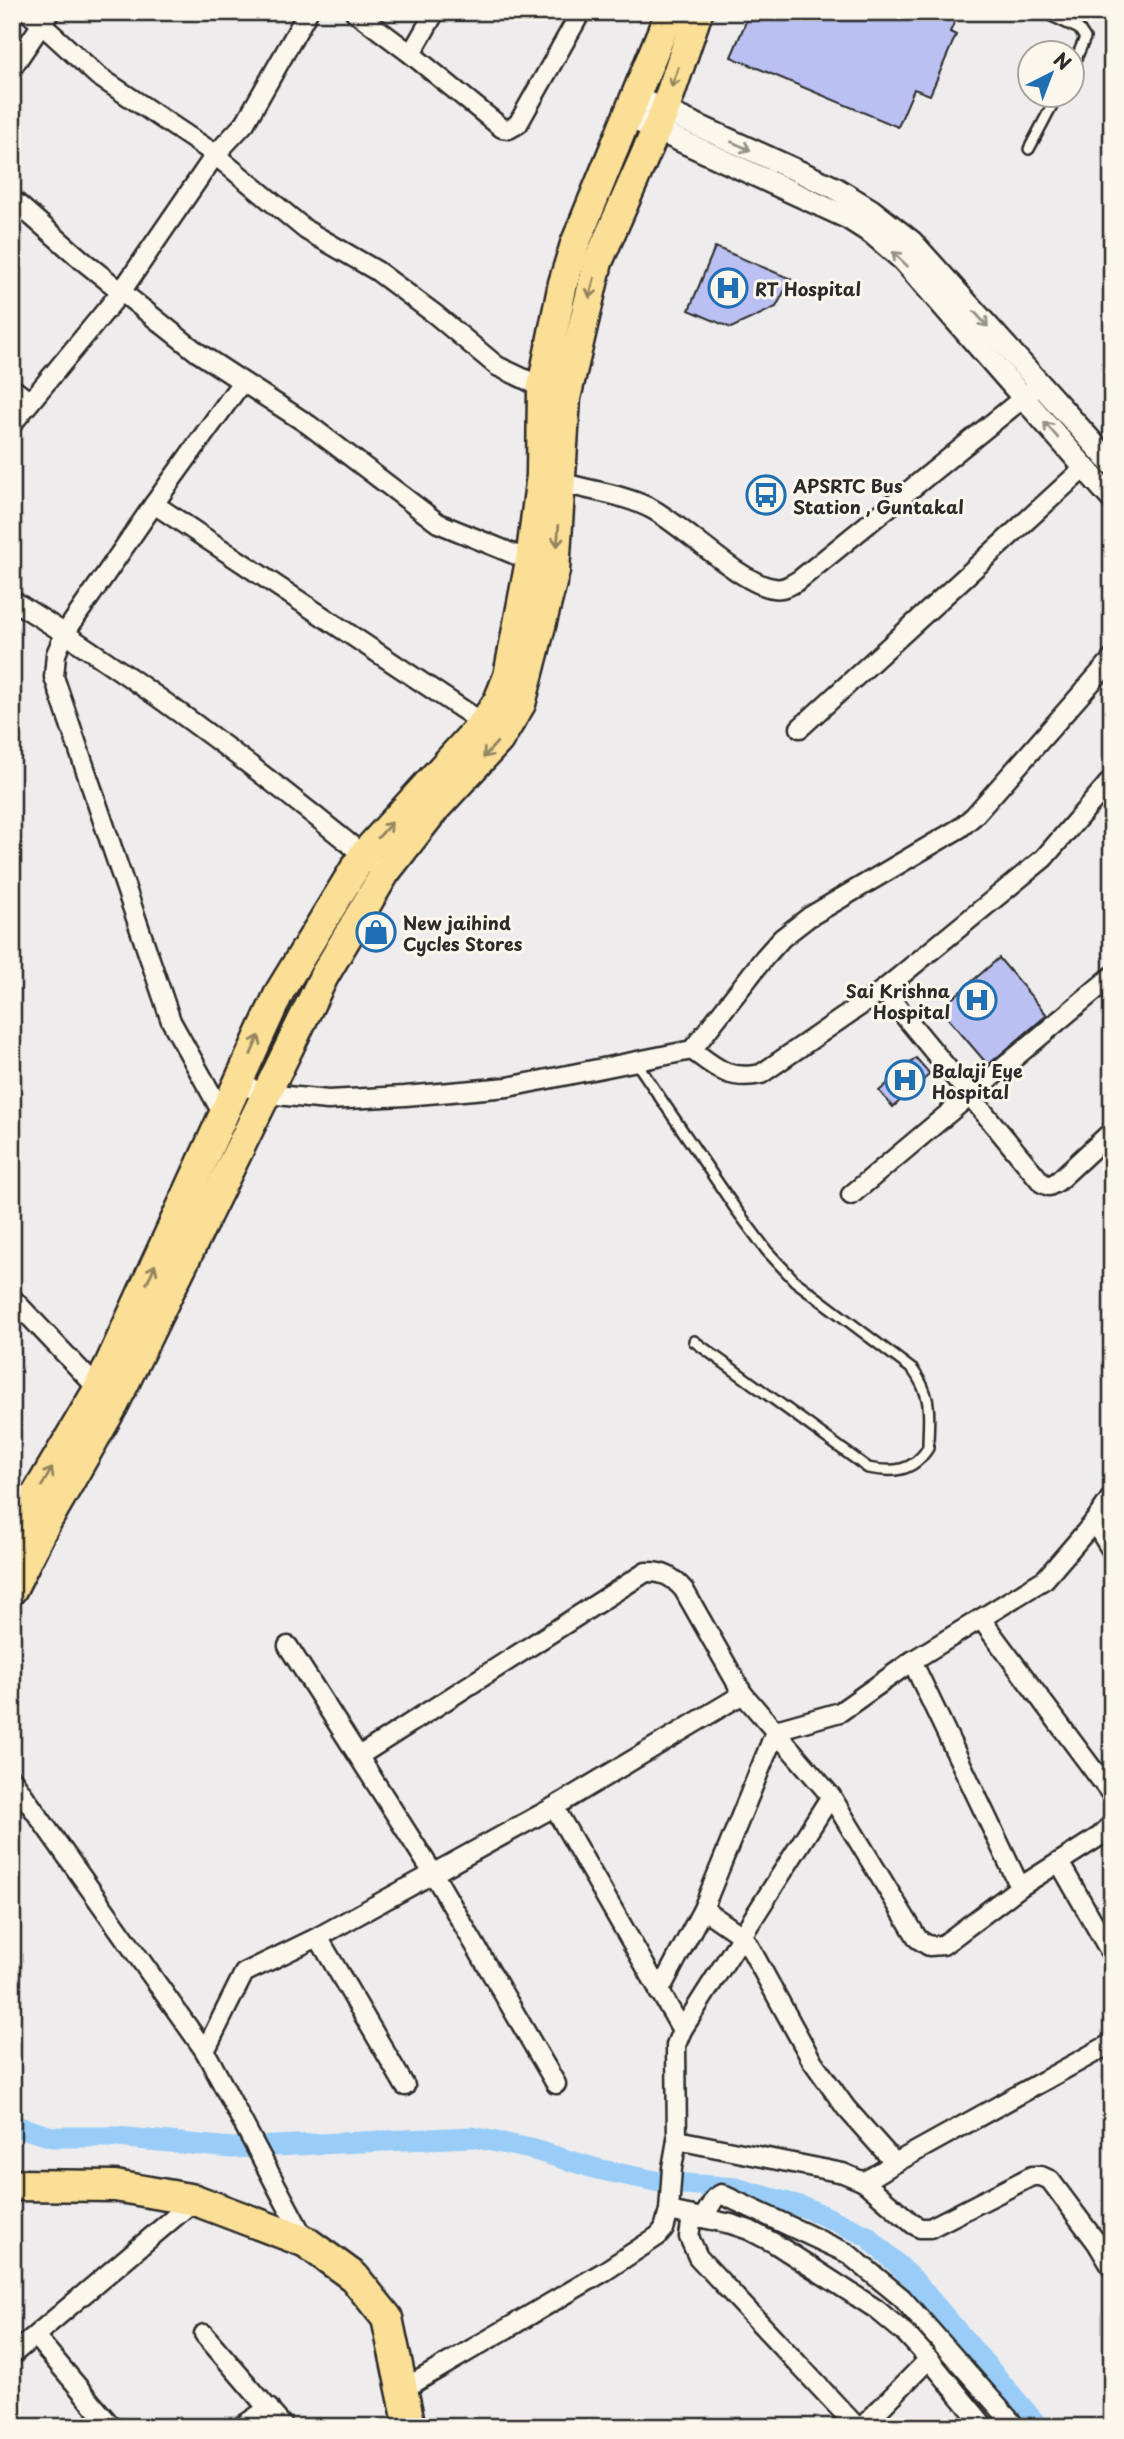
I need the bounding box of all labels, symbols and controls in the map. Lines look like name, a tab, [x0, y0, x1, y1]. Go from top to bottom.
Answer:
north arrow	[1016, 38, 1086, 108]
text: N	[1048, 45, 1078, 76]
one-way arrow	[668, 65, 681, 87]
one-way arrow	[730, 140, 751, 153]
one-way arrow	[892, 250, 909, 267]
hospital icon: RT Hospital	[707, 267, 749, 309]
place label: RT Hospital	[755, 275, 861, 302]
one-way arrow	[585, 276, 598, 299]
one-way arrow	[973, 310, 989, 328]
one-way arrow	[1043, 421, 1059, 439]
place label: APSRTC Bus Station , Guntakal	[792, 472, 964, 520]
bus stop icon: APSRTC Bus Station , Guntakal	[745, 474, 787, 516]
one-way arrow	[551, 525, 564, 548]
one-way arrow	[482, 741, 498, 759]
one-way arrow	[377, 822, 393, 840]
place label: New jaihind Cycles Stores	[403, 909, 523, 957]
shop icon: New jaihind Cycles Stores	[355, 911, 397, 953]
place label: Sai Krishna Hospital	[846, 977, 950, 1025]
hospital icon: Sai Krishna Hospital	[956, 979, 998, 1021]
one-way arrow	[249, 1035, 262, 1056]
place label: Balaji Eye Hospital	[932, 1057, 1023, 1105]
hospital icon: Balaji Eye Hospital	[884, 1059, 926, 1101]
one-way arrow	[145, 1264, 158, 1285]
one-way arrow	[41, 1467, 55, 1487]

